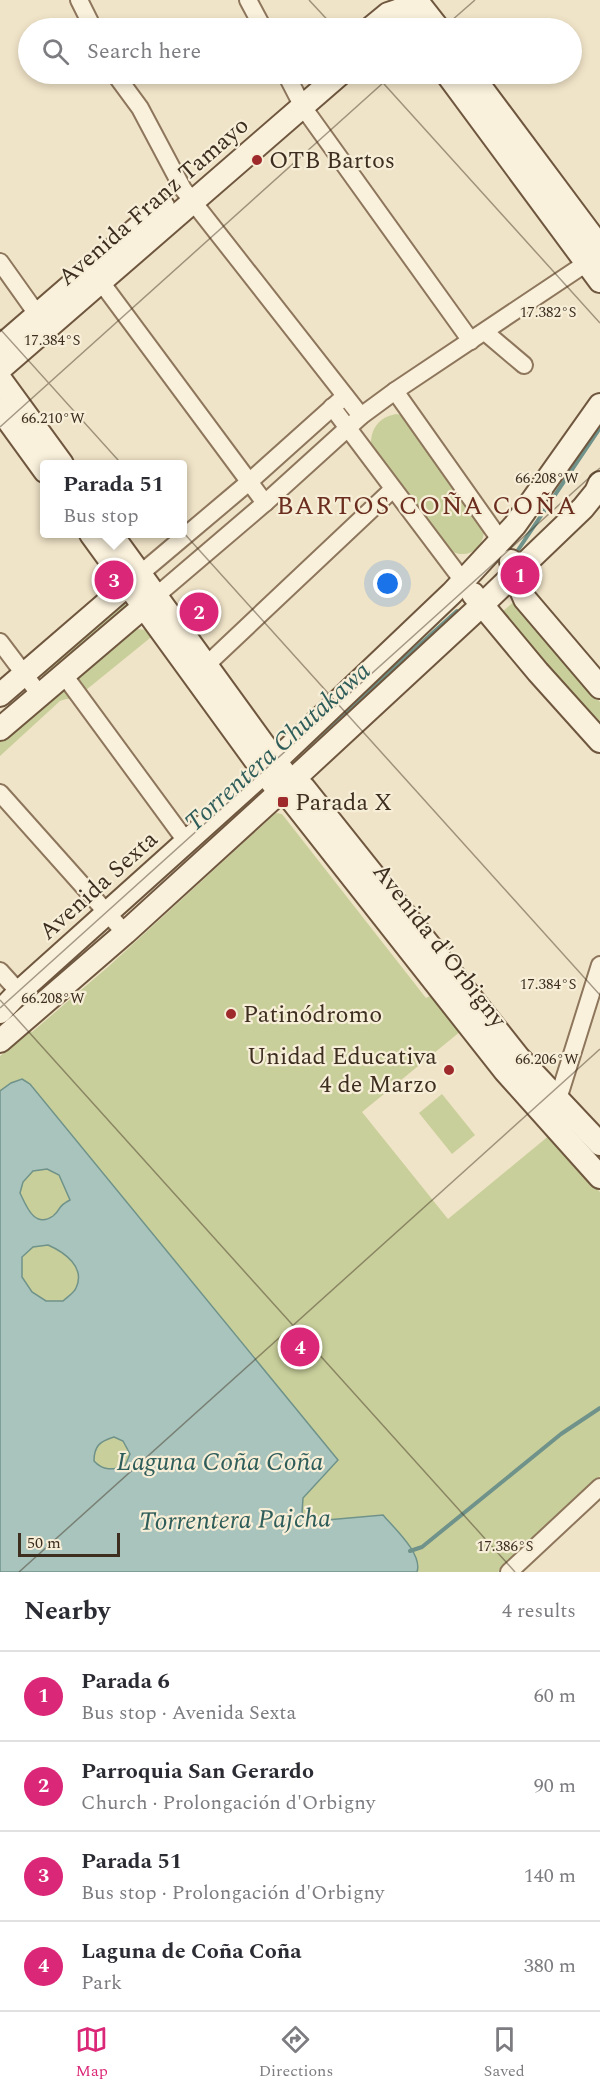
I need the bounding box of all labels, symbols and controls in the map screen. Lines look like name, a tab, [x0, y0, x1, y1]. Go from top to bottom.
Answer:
search box	[18, 18, 582, 84]
icon: search	[39, 35, 72, 68]
text: Search here	[87, 35, 201, 68]
street label: Avenida Franz Tamayo	[50, 108, 257, 295]
place label: OTB Bartos	[269, 143, 395, 179]
marker: OTB Bartos	[250, 153, 264, 167]
text: 17.382°S	[520, 301, 576, 324]
text: 17.384°S	[24, 329, 80, 352]
text: 66.210°W	[21, 407, 85, 430]
popup	[40, 460, 187, 538]
text: 66.208°W	[515, 467, 579, 490]
text: Parada 51	[63, 468, 164, 501]
district label: BARTOS COÑA COÑA	[276, 486, 578, 526]
text: Bus stop	[63, 501, 139, 531]
pin: 1	[500, 552, 540, 598]
pin: 3	[94, 558, 134, 602]
your location	[373, 569, 402, 598]
pin: 2	[180, 590, 218, 634]
water label: Torrentera Chutakawa	[175, 652, 380, 842]
place label: Parada X	[295, 785, 392, 821]
marker: Parada X	[276, 795, 290, 809]
street label: Avenida Sexta	[31, 822, 166, 949]
street label: Avenida d'Orbigny	[363, 856, 516, 1037]
text: 17.384°S	[520, 973, 576, 996]
text: 66.208°W	[21, 987, 85, 1010]
place label: Patinódromo	[243, 997, 382, 1033]
marker: Patinódromo	[224, 1007, 238, 1021]
place label: Unidad Educativa 4 de Marzo	[247, 1039, 437, 1103]
text: 66.206°W	[515, 1048, 579, 1071]
marker: Unidad Educativa 4 de Marzo	[442, 1063, 456, 1077]
pin: 4	[280, 1324, 320, 1370]
water label: Laguna Coña Coña	[117, 1442, 323, 1482]
water label: Torrentera Pajcha	[139, 1498, 331, 1542]
scale bar	[18, 1530, 120, 1558]
text: 50 m	[27, 1531, 61, 1555]
text: 17.386°S	[477, 1535, 533, 1558]
text: Nearby	[24, 1591, 110, 1631]
text: 4 results	[502, 1596, 576, 1626]
text: Parada 6	[81, 1665, 170, 1698]
text: 1	[38, 1681, 49, 1711]
text: 60 m	[534, 1681, 576, 1711]
text: Bus stop · Avenida Sexta	[81, 1698, 296, 1728]
text: Parroquia San Gerardo	[81, 1755, 314, 1788]
text: 2	[38, 1771, 49, 1801]
text: 90 m	[534, 1771, 576, 1801]
text: Church · Prolongación d'Orbigny	[81, 1788, 375, 1818]
text: Parada 51	[81, 1845, 182, 1878]
text: 3	[38, 1861, 49, 1891]
text: 140 m	[524, 1861, 576, 1891]
text: Bus stop · Prolongación d'Orbigny	[81, 1878, 384, 1908]
text: Laguna de Coña Coña	[81, 1935, 302, 1968]
text: 4	[38, 1951, 49, 1981]
text: 380 m	[524, 1951, 576, 1981]
text: Park	[81, 1968, 122, 1998]
tab: Map	[75, 2023, 108, 2083]
tab: Directions	[259, 2023, 333, 2083]
tab: Saved	[484, 2023, 525, 2083]

